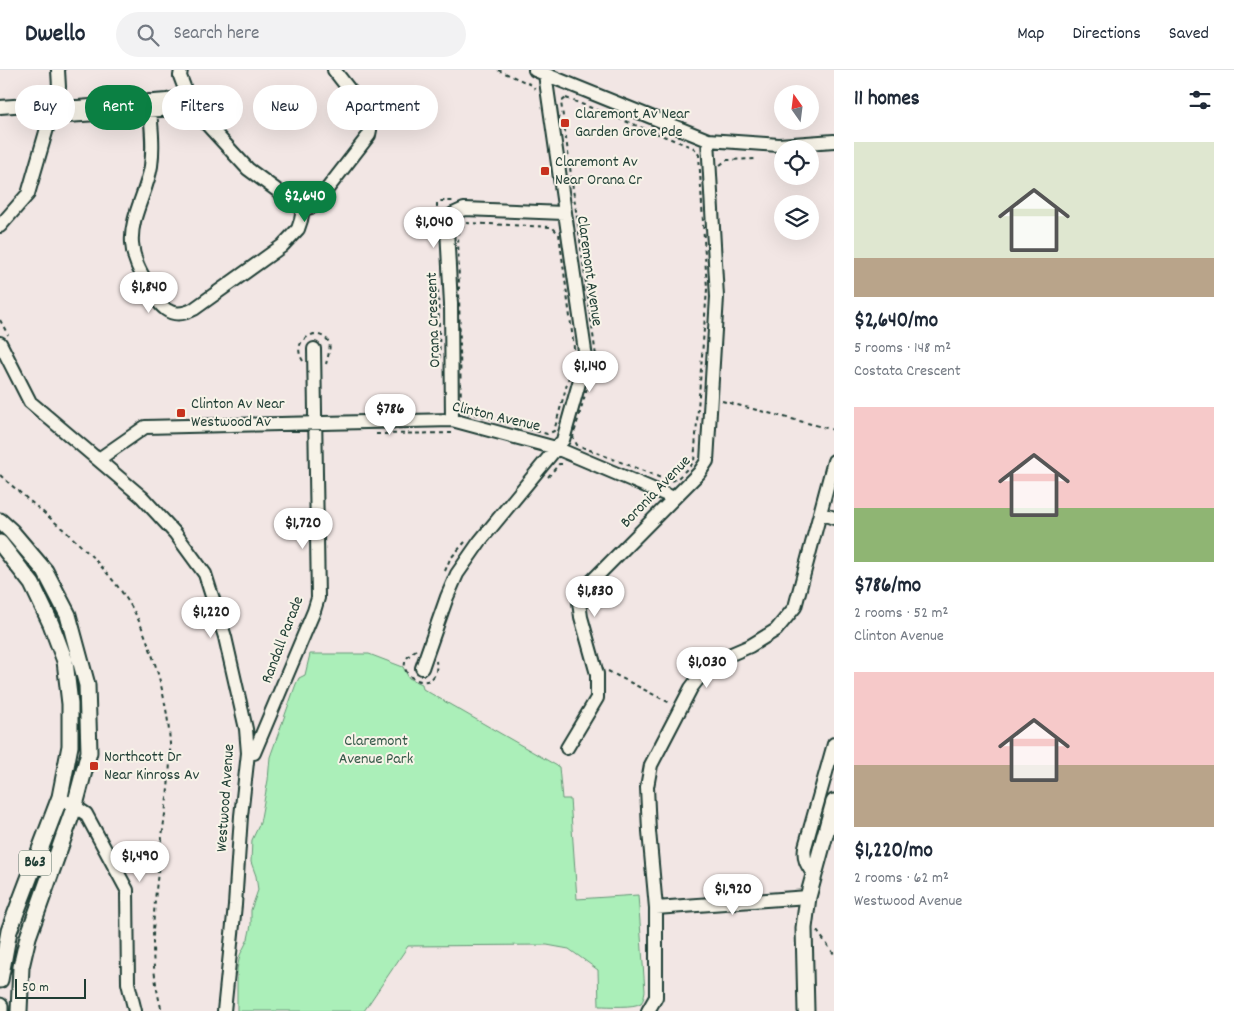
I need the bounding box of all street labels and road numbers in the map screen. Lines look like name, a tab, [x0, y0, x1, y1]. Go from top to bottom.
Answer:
street label: Claremont Avenue	[570, 214, 608, 328]
street label: Orana Crescent	[421, 272, 447, 368]
street label: Clinton Avenue	[450, 396, 542, 438]
street label: Boronia Avenue	[615, 451, 697, 533]
street label: Randall Parade	[256, 593, 310, 687]
street label: Westwood Avenue	[211, 743, 241, 853]
road number: B63	[19, 850, 51, 876]

